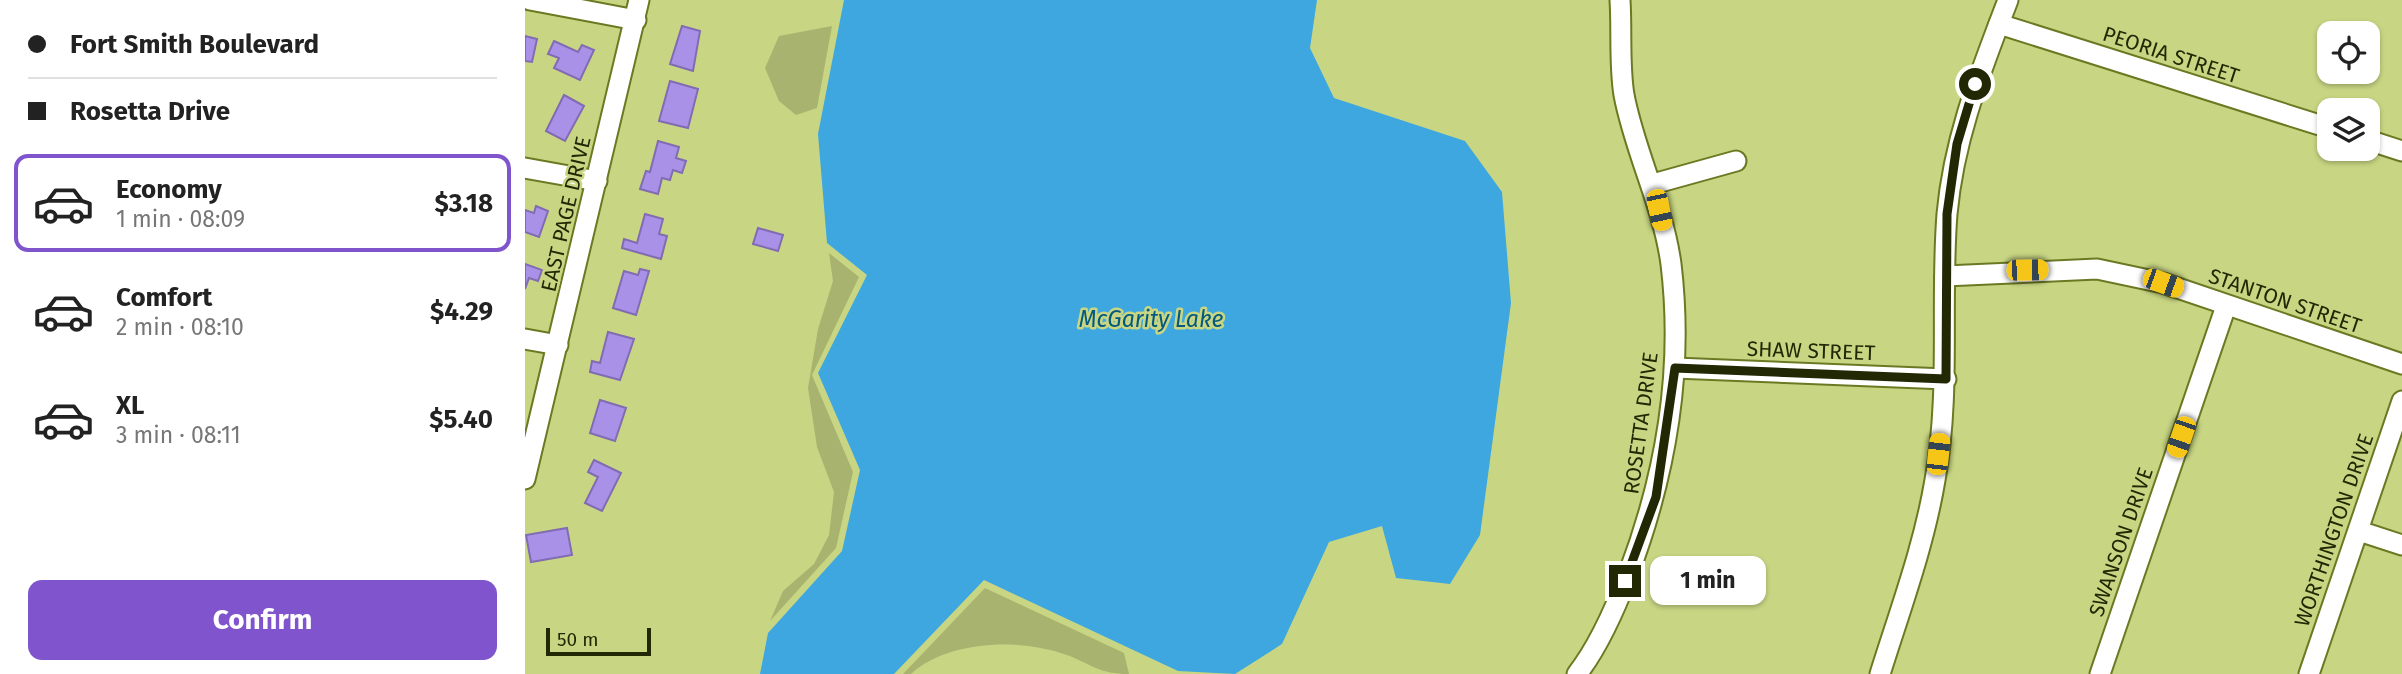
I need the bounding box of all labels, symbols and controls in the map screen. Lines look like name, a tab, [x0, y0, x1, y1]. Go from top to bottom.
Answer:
street label: PEORIA STREET	[2099, 21, 2243, 89]
map controls	[2317, 21, 2380, 161]
button: locate	[2317, 21, 2380, 84]
text: Fort Smith Boulevard	[70, 29, 319, 60]
route start	[1959, 68, 1991, 100]
text: Rosetta Drive	[70, 96, 230, 127]
button: layers	[2317, 98, 2380, 161]
street label: EAST PAGE DRIVE	[535, 134, 597, 294]
icon: car	[32, 172, 95, 235]
text: Economy	[116, 174, 222, 205]
car	[1645, 187, 1674, 233]
text: $3.18	[434, 188, 493, 219]
text: 1 min · 08:09	[116, 205, 245, 233]
car	[2006, 259, 2049, 281]
street label: STANTON STREET	[2205, 263, 2365, 339]
car	[2140, 266, 2187, 300]
icon: car	[32, 280, 95, 343]
text: Comfort	[116, 282, 212, 313]
text: $4.29	[430, 296, 493, 327]
water label: McGarity Lake	[1079, 305, 1223, 333]
text: 2 min · 08:10	[116, 313, 244, 341]
street label: SHAW STREET	[1746, 336, 1876, 366]
street label: ROSETTA DRIVE	[1618, 350, 1664, 496]
icon: car	[32, 388, 95, 451]
text: XL	[116, 390, 144, 421]
text: $5.40	[429, 404, 493, 435]
car	[2165, 414, 2198, 460]
text: 3 min · 08:11	[116, 421, 241, 449]
street label: WORTHINGTON DRIVE	[2289, 430, 2379, 630]
car	[1926, 432, 1951, 476]
street label: SWANSON DRIVE	[2083, 464, 2159, 620]
callout: 1 min	[1649, 556, 1765, 606]
route end	[1609, 565, 1641, 597]
text: 1 min	[1680, 566, 1736, 594]
button: Confirm	[28, 580, 497, 660]
scale bar	[546, 625, 651, 657]
text: 50 m	[557, 628, 598, 651]

